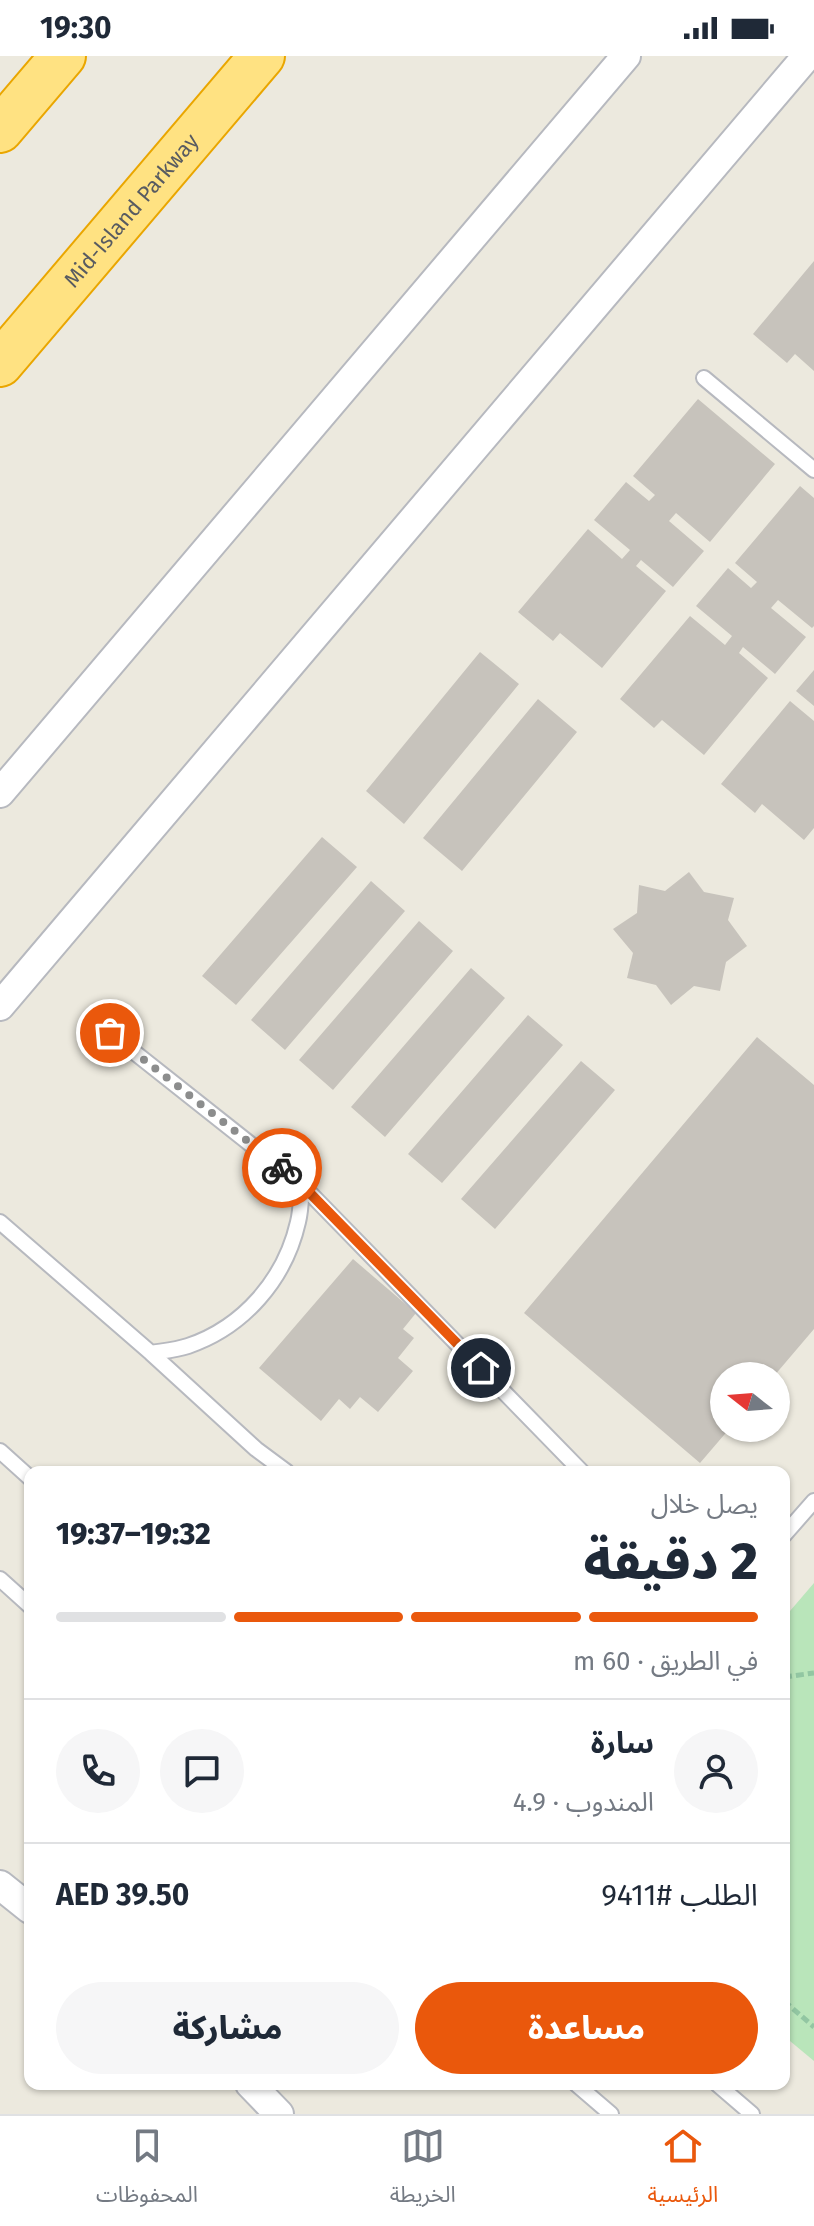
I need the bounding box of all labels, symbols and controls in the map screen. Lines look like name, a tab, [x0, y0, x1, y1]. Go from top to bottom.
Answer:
text: 19:30	[40, 10, 112, 46]
street label: Mid-Island Parkway	[58, 128, 204, 293]
pin	[76, 999, 144, 1067]
icon: bag	[88, 1011, 132, 1055]
courier	[242, 1128, 322, 1208]
icon: bike	[260, 1146, 304, 1190]
pin	[447, 1334, 515, 1402]
icon: home	[459, 1346, 503, 1390]
north arrow	[710, 1362, 790, 1442]
map controls	[710, 1362, 790, 1442]
text: يصل خلال	[651, 1489, 758, 1520]
text: 19:32–19:37	[56, 1516, 211, 1552]
text: 2 دقيقة	[583, 1530, 758, 1593]
text: في الطريق · 60 m	[573, 1646, 758, 1677]
text: سارة	[591, 1725, 654, 1761]
button: phone	[56, 1729, 140, 1813]
button: chat	[160, 1729, 244, 1813]
button: person	[674, 1729, 758, 1813]
text: المندوب · 4.9	[513, 1787, 654, 1818]
text: AED 39.50	[56, 1877, 189, 1913]
text: الطلب #9411	[601, 1877, 758, 1913]
button: مشاركة	[56, 1982, 399, 2074]
button: مساعدة	[415, 1982, 758, 2074]
tab: المحفوظات	[96, 2124, 198, 2218]
tab: الخريطة	[390, 2124, 456, 2218]
tab: الرئيسية	[647, 2124, 718, 2218]

